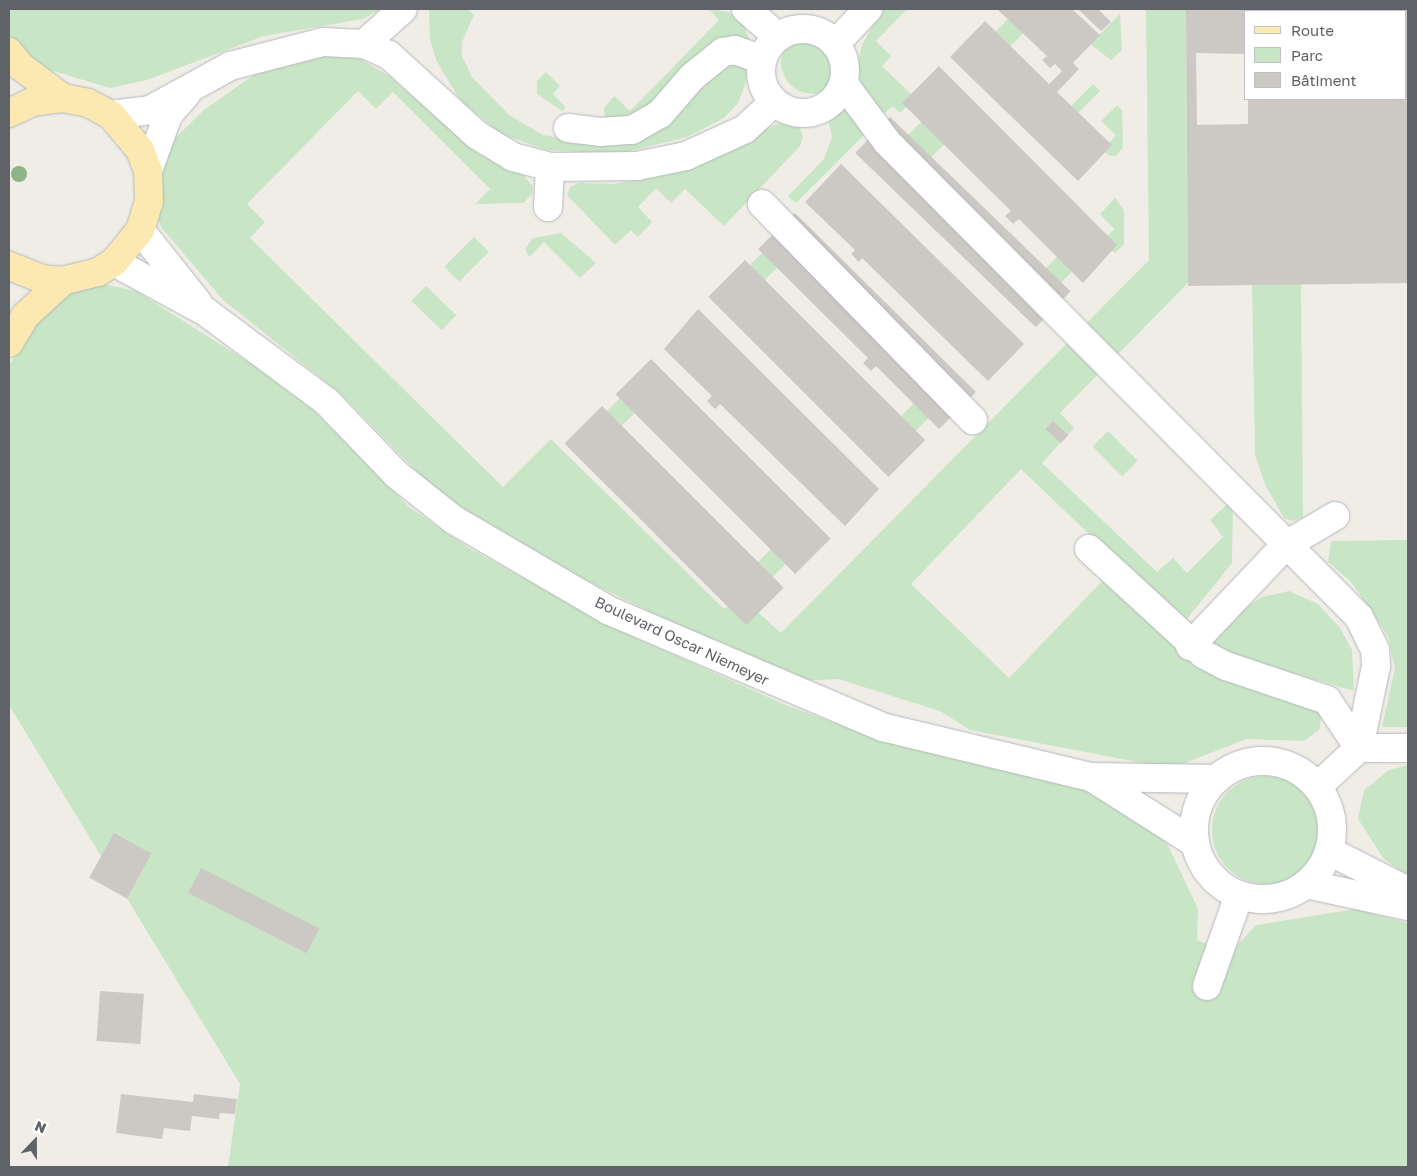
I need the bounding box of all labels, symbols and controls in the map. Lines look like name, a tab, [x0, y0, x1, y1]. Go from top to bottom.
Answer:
legend	[1244, 10, 1407, 100]
text: Route	[1291, 21, 1334, 39]
text: Parc	[1291, 46, 1323, 64]
text: Bâtiment	[1291, 71, 1356, 89]
street label: Boulevard Oscar Niemeyer	[592, 593, 772, 689]
north arrow	[10, 1116, 60, 1166]
text: N	[33, 1117, 49, 1136]

